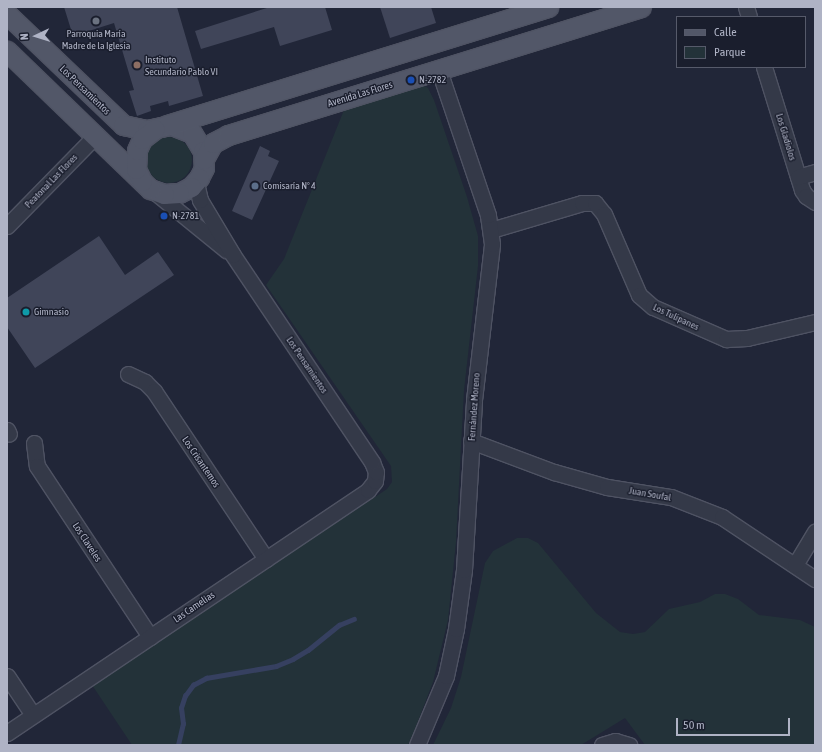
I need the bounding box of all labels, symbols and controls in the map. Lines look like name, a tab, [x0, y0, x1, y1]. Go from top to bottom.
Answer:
north arrow	[16, 16, 56, 56]
marker: Parroquia María Madre de la Iglesia	[91, 16, 101, 26]
legend	[676, 16, 806, 68]
text: Calle	[714, 25, 737, 39]
place label: Parroquia María Madre de la Iglesia	[62, 27, 130, 50]
text: N	[18, 33, 30, 40]
text: Parque	[714, 45, 746, 59]
place label: Instituto Secundario Pablo VI	[145, 53, 218, 76]
marker: Instituto Secundario Pablo VI	[132, 60, 142, 70]
street label: Los Pensamientos	[57, 63, 113, 117]
place label: N-2782	[419, 74, 446, 86]
marker: N-2782	[406, 75, 416, 85]
street label: Avenida Las Flores	[326, 78, 394, 110]
street label: Los Gladiolos	[773, 112, 799, 162]
street label: Peatonal Las Flores	[22, 151, 80, 211]
place label: Comisaría Nº 4	[263, 180, 316, 192]
marker: Comisaría Nº 4	[250, 181, 260, 191]
place label: N-2781	[172, 210, 199, 222]
marker: N-2781	[159, 211, 169, 221]
street label: Los Tulipanes	[651, 301, 701, 333]
place label: Gimnasio	[34, 306, 69, 318]
marker: Gimnasio	[21, 307, 31, 317]
street label: Los Pensamientos	[284, 334, 330, 396]
street label: Fernández Moreno	[466, 372, 482, 442]
street label: Los Crisantemos	[180, 434, 222, 490]
street label: Juan Soufal	[628, 484, 672, 504]
street label: Los Claveles	[70, 520, 104, 564]
street label: Las Camelias	[171, 589, 217, 625]
scale bar	[678, 710, 792, 736]
text: 50 m	[683, 718, 705, 732]

